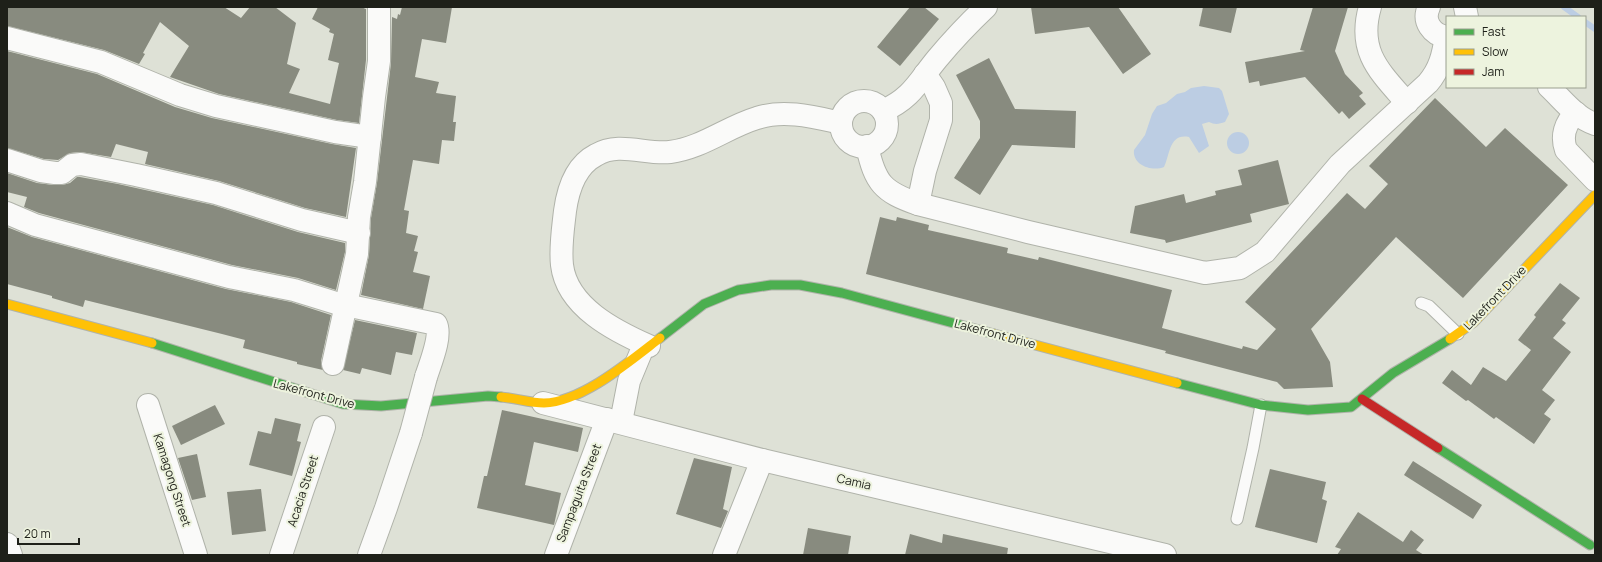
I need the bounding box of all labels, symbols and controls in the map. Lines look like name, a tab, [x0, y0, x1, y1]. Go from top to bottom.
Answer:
legend	[1446, 16, 1586, 88]
text: Fast	[1482, 23, 1506, 40]
text: Slow	[1482, 43, 1508, 60]
text: Jam	[1482, 63, 1504, 80]
street label: Lakefront Drive	[1459, 262, 1530, 334]
street label: Lakefront Drive	[953, 314, 1038, 353]
street label: Lakefront Drive	[272, 374, 357, 413]
street label: Kamagong Street	[149, 431, 196, 529]
street label: Sampaguita Street	[552, 441, 605, 544]
street label: Acacia Street	[283, 453, 322, 529]
street label: Camia	[835, 469, 873, 494]
scale bar	[18, 520, 79, 546]
text: 20 m	[24, 525, 51, 542]

